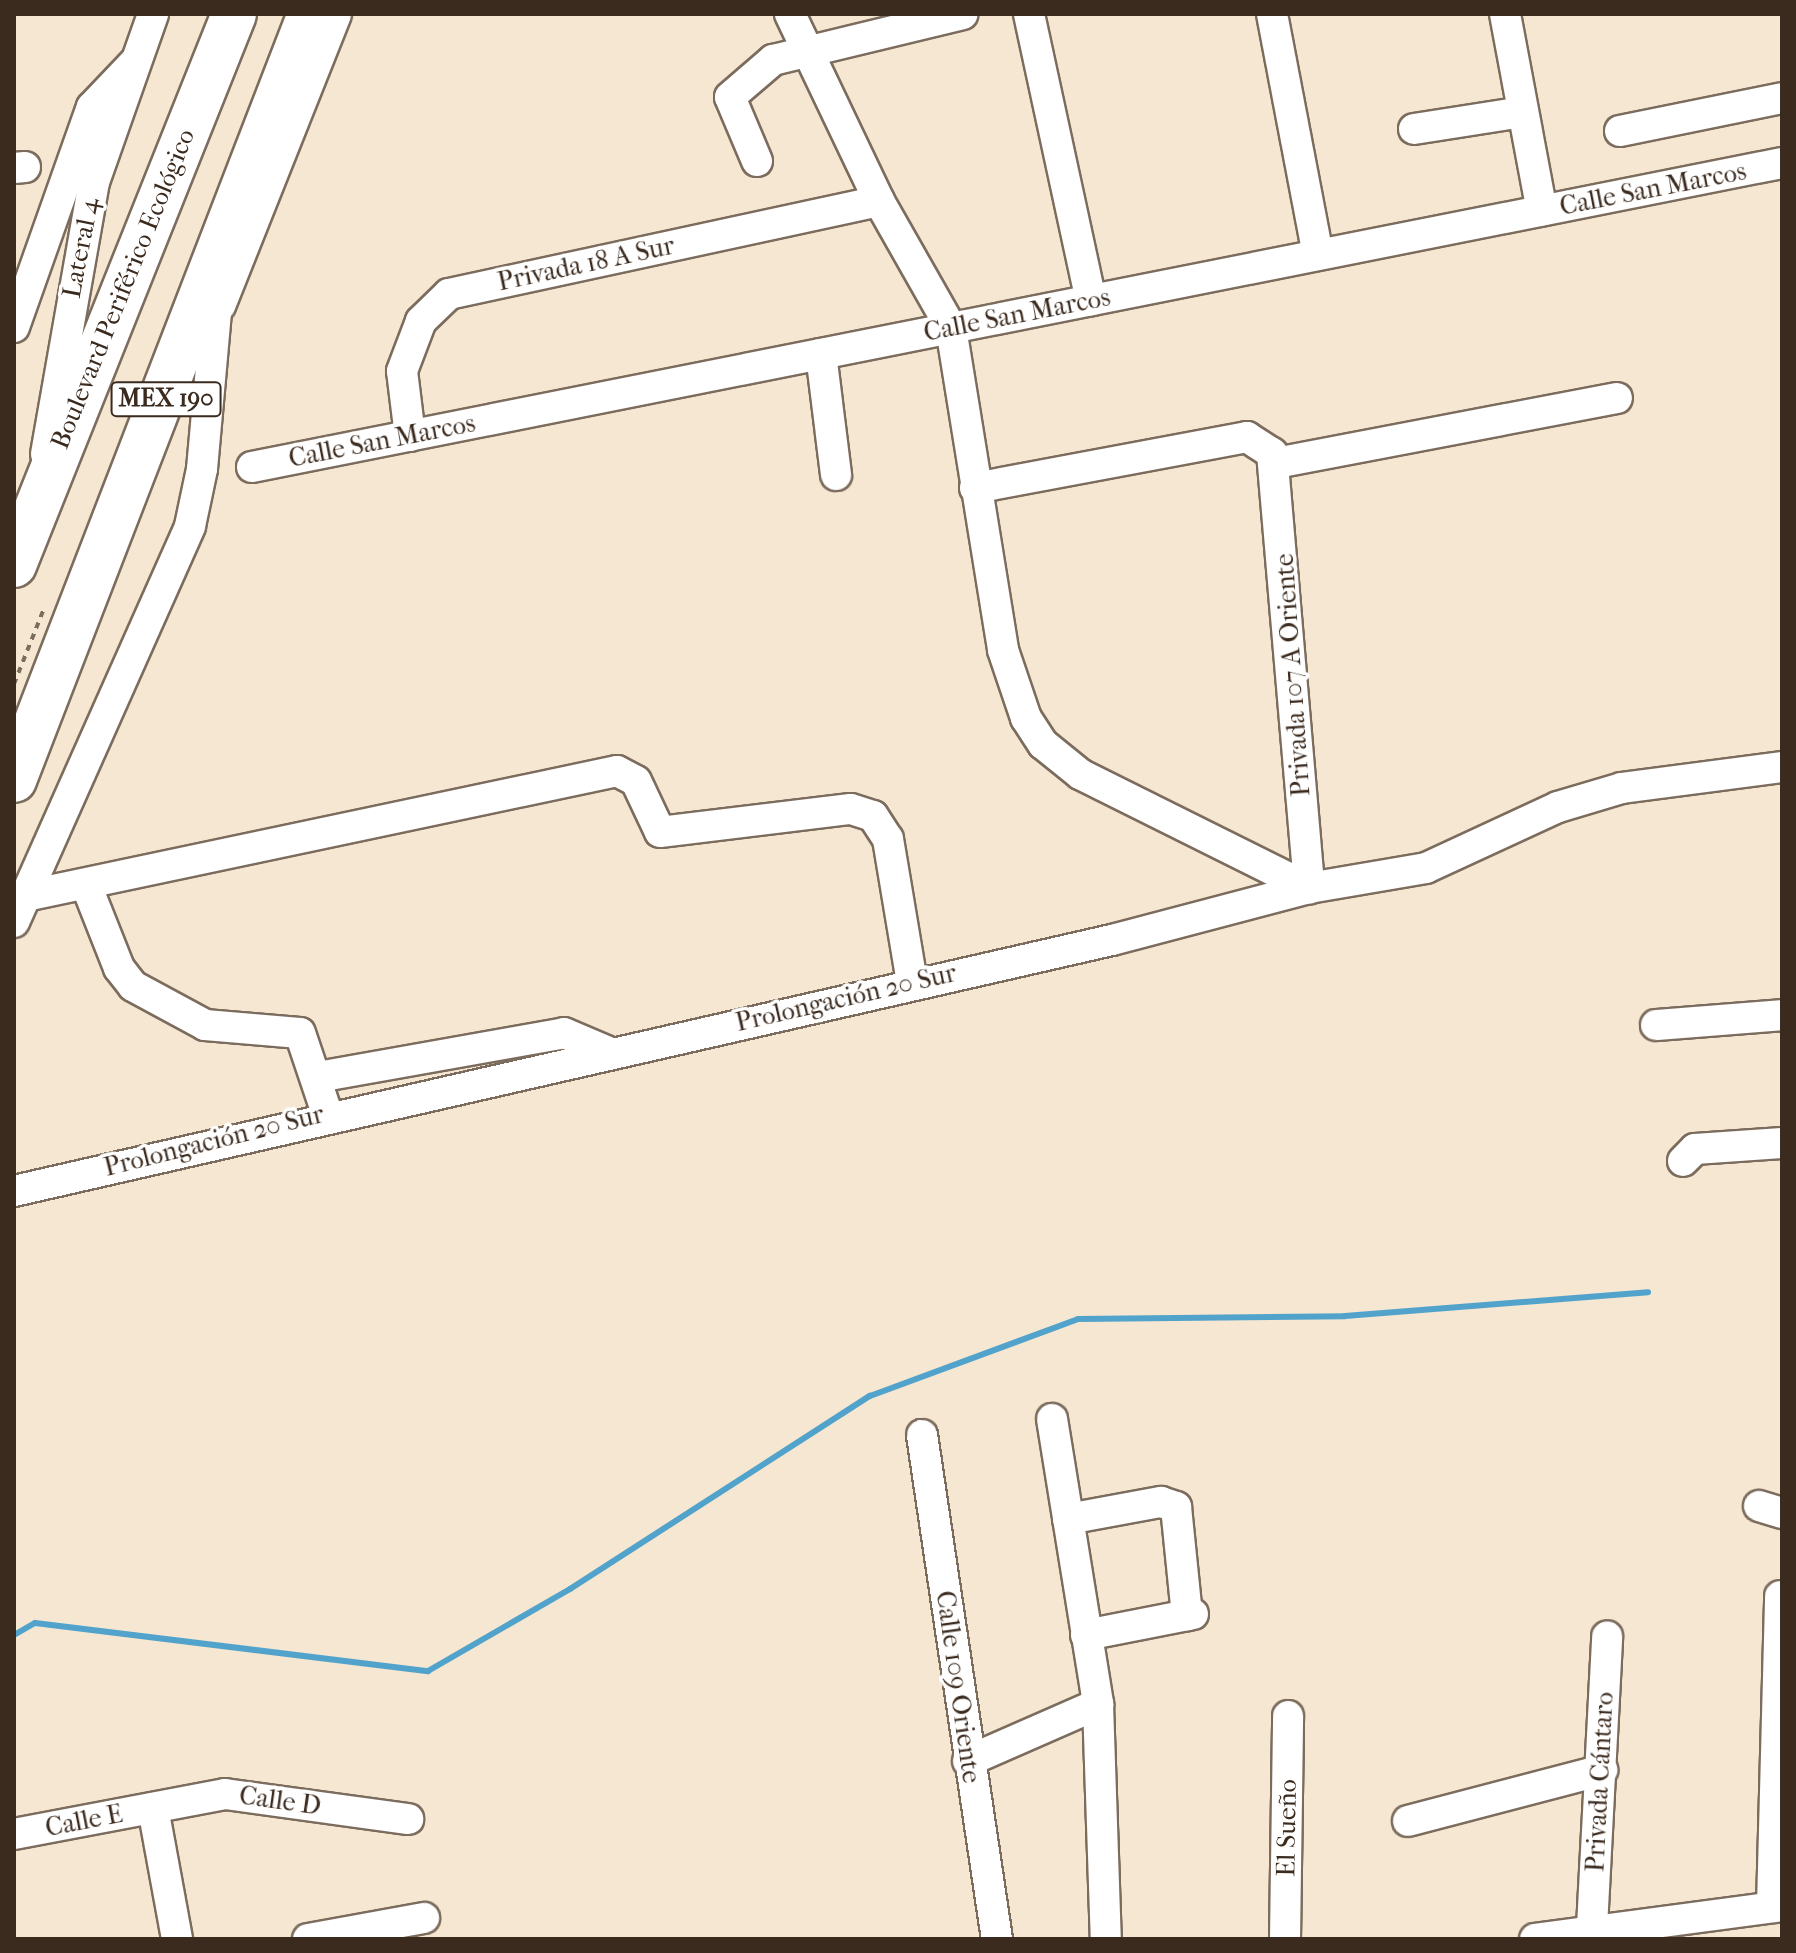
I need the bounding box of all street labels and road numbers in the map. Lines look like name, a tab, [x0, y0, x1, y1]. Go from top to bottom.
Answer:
street label: Boulevard Periférico Ecológico	[44, 124, 202, 454]
street label: Calle San Marcos	[1557, 156, 1749, 222]
street label: Lateral 4	[56, 195, 106, 301]
street label: Privada 18 A Sur	[495, 230, 677, 298]
street label: Calle San Marcos	[921, 282, 1113, 348]
road number: MEX 190	[110, 379, 222, 419]
street label: Calle San Marcos	[286, 408, 478, 474]
street label: Privada 107 A Oriente	[1269, 552, 1317, 798]
street label: Prolongación 20 Sur	[733, 957, 959, 1039]
street label: Prolongación 20 Sur	[101, 1099, 327, 1183]
street label: Calle 109 Oriente	[929, 1589, 987, 1785]
street label: Privada Cántaro	[1580, 1691, 1620, 1873]
street label: El Sueño	[1271, 1779, 1303, 1877]
street label: Calle D	[237, 1780, 323, 1822]
street label: Calle E	[43, 1798, 125, 1844]

